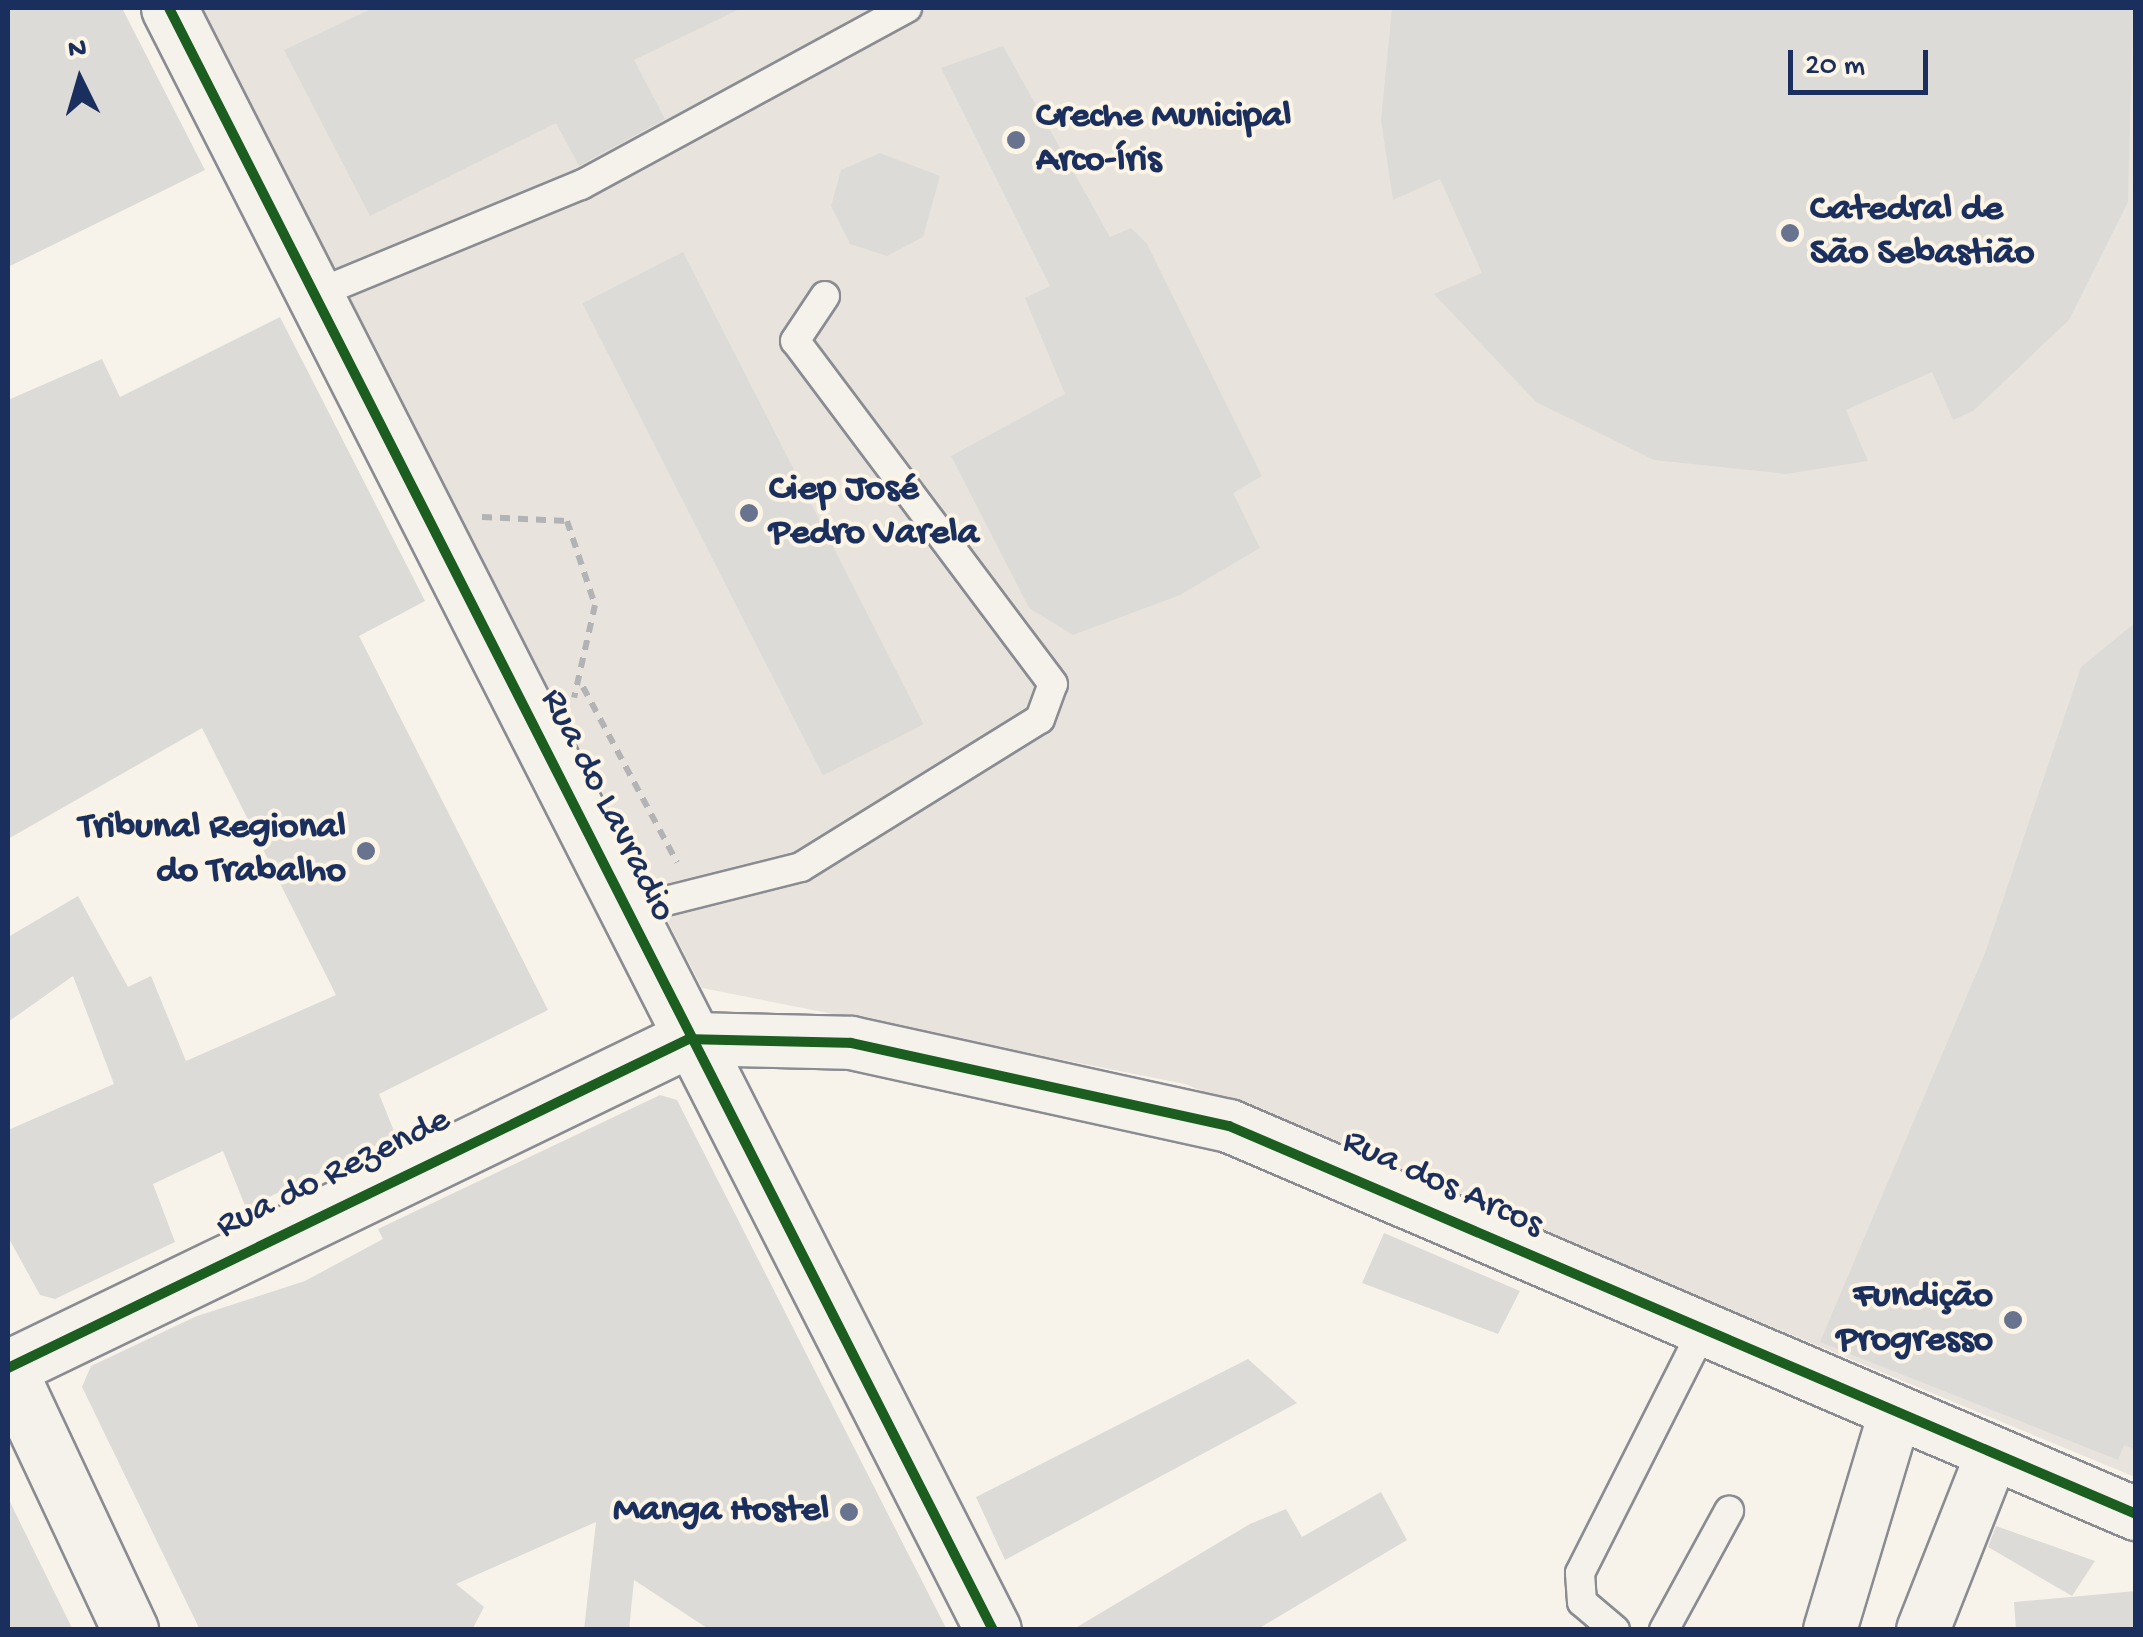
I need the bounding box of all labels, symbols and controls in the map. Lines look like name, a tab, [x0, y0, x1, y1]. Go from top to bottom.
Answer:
north arrow	[30, 30, 130, 130]
scale bar	[1793, 30, 1933, 92]
text: N	[67, 32, 88, 67]
text: 20 m	[1805, 50, 1865, 85]
place label: Creche Municipal Arco-Íris	[1036, 95, 1291, 184]
marker: Creche Municipal Arco-Íris	[1005, 129, 1027, 151]
place label: Catedral de São Sebastião	[1810, 188, 2034, 278]
marker: Catedral de São Sebastião	[1779, 222, 1801, 244]
place label: Ciep José Pedro Varela	[769, 468, 979, 558]
marker: Ciep José Pedro Varela	[738, 502, 760, 524]
street label: Rua do Lavradio	[528, 682, 684, 930]
place label: Tribunal Regional do Trabalho	[79, 806, 346, 896]
marker: Tribunal Regional do Trabalho	[355, 840, 377, 862]
street label: Rua do Rezende	[210, 1099, 458, 1251]
street label: Rua dos Arcos	[1334, 1120, 1550, 1250]
place label: Fundição Progresso	[1836, 1275, 1993, 1365]
marker: Fundição Progresso	[2002, 1309, 2024, 1331]
place label: Manga Hostel	[613, 1489, 829, 1535]
marker: Manga Hostel	[838, 1501, 860, 1523]

